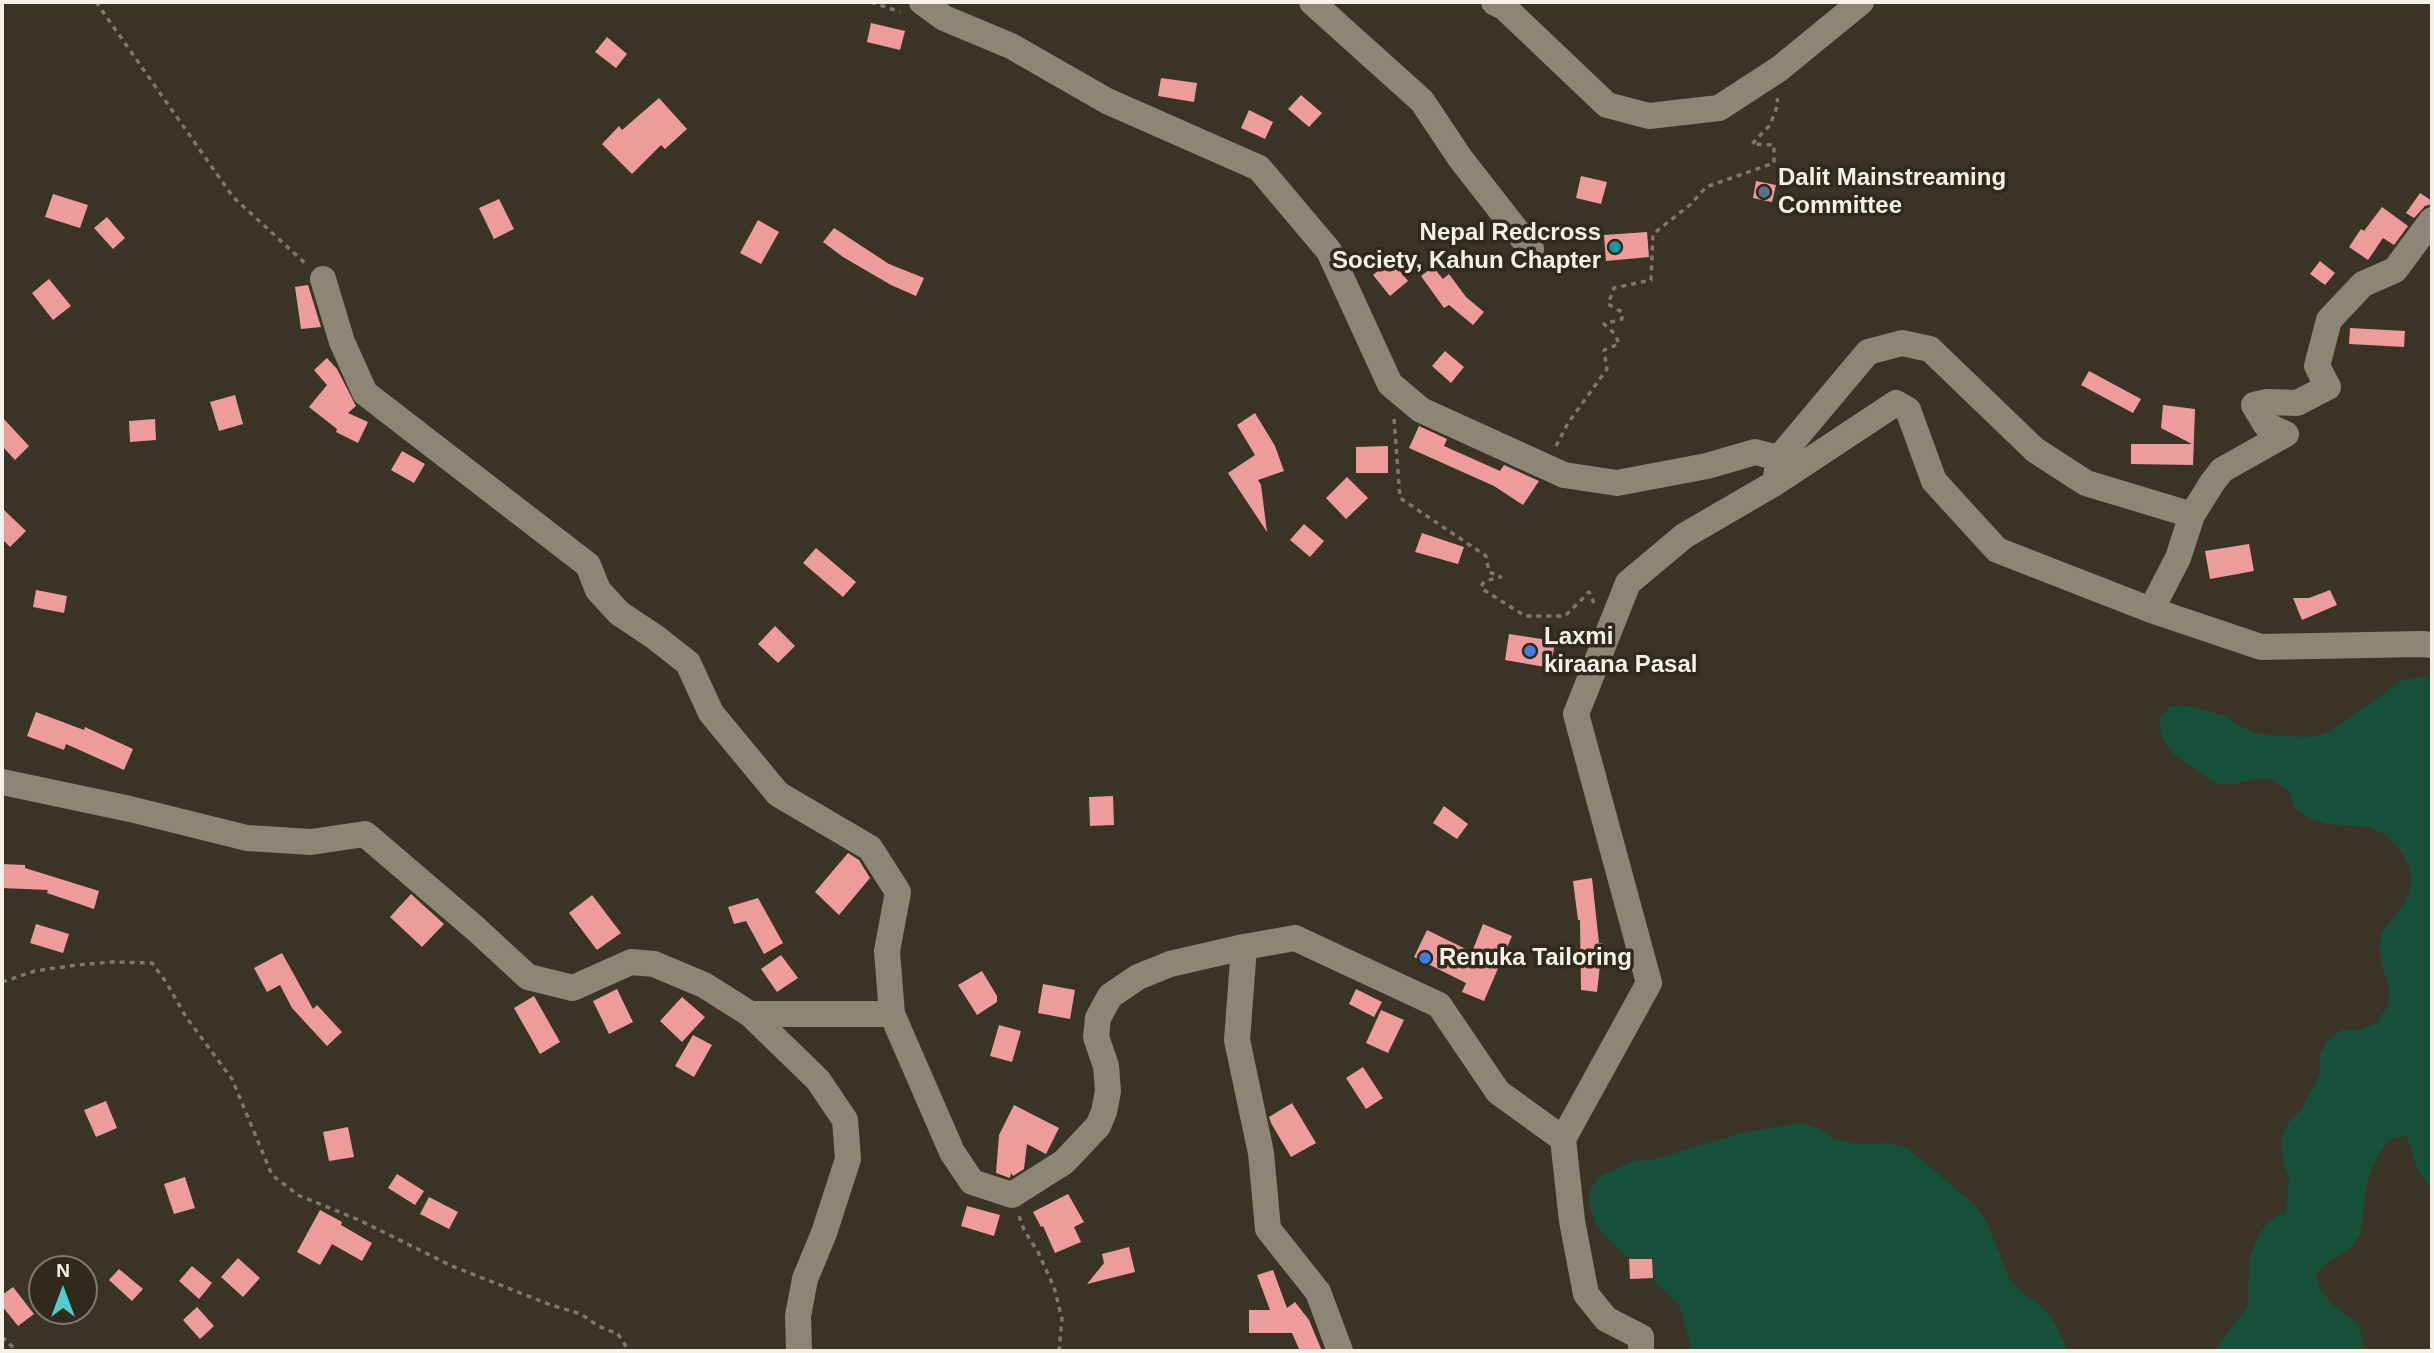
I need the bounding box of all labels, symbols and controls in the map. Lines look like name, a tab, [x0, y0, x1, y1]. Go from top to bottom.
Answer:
place label: Dalit Mainstreaming Committee	[1778, 164, 2006, 220]
marker: Dalit Mainstreaming Committee	[1756, 184, 1772, 200]
place label: Nepal Redcross Society, Kahun Chapter	[1332, 219, 1601, 275]
marker: Nepal Redcross Society, Kahun Chapter	[1607, 239, 1623, 255]
place label: Laxmi kiraana Pasal	[1544, 623, 1697, 679]
marker: Laxmi kiraana Pasal	[1522, 643, 1538, 659]
place label: Renuka Tailoring	[1439, 944, 1632, 972]
marker: Renuka Tailoring	[1417, 950, 1433, 966]
north arrow	[28, 1255, 98, 1325]
text: N	[56, 1260, 70, 1281]

